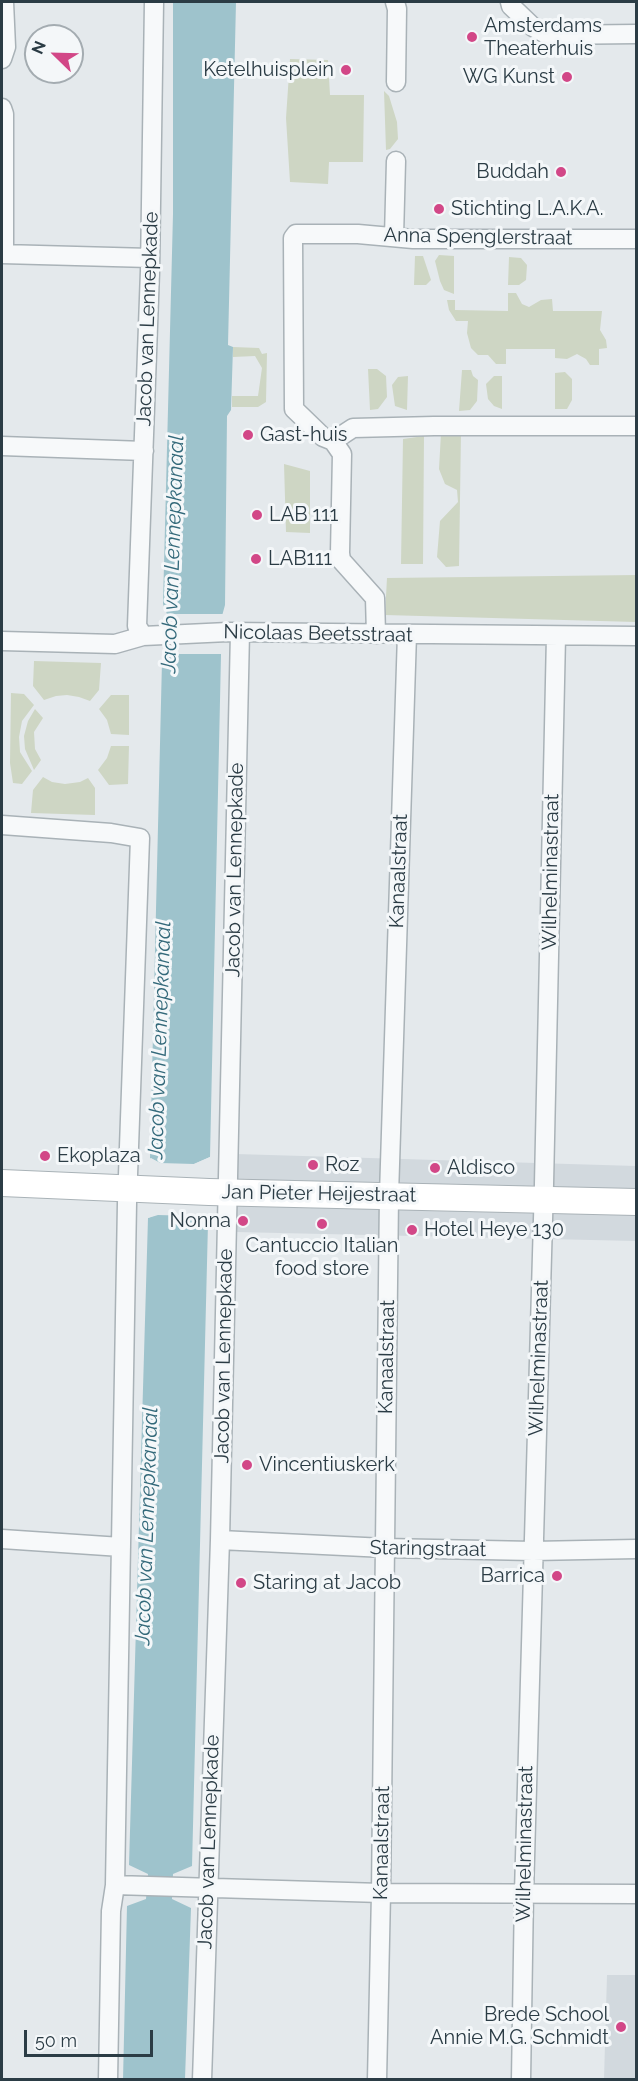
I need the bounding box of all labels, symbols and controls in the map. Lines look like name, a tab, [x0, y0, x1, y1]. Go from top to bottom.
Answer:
place label: Amsterdams Theaterhuis	[484, 14, 602, 61]
north arrow	[24, 24, 84, 84]
marker: Amsterdams Theaterhuis	[465, 30, 479, 44]
text: N	[28, 38, 50, 57]
place label: Ketelhuisplein	[203, 58, 334, 82]
marker: Ketelhuisplein	[339, 63, 353, 77]
place label: WG Kunst	[463, 65, 555, 89]
marker: WG Kunst	[560, 70, 574, 84]
place label: Buddah	[476, 160, 549, 184]
marker: Buddah	[554, 165, 568, 179]
place label: Stichting L.A.K.A.	[451, 197, 603, 221]
marker: Stichting L.A.K.A.	[432, 202, 446, 216]
street label: Jacob van Lennepkade	[132, 211, 164, 427]
street label: Anna Spenglerstraat	[383, 223, 573, 251]
place label: Gast-huis	[260, 423, 348, 447]
marker: Gast-huis	[241, 428, 255, 442]
water label: Jacob van Lennepkanaal	[156, 434, 190, 674]
place label: LAB 111	[269, 503, 338, 527]
marker: LAB 111	[250, 508, 264, 522]
place label: LAB111	[268, 547, 332, 571]
marker: LAB111	[249, 552, 263, 566]
street label: Nicolaas Beetsstraat	[223, 620, 413, 648]
street label: Jacob van Lennepkade	[221, 762, 249, 978]
street label: Wilhelminastraat	[538, 793, 564, 951]
street label: Kanaalstraat	[385, 813, 413, 929]
water label: Jacob van Lennepkanaal	[143, 920, 177, 1160]
place label: Ekoplaza	[57, 1144, 141, 1168]
marker: Ekoplaza	[38, 1149, 52, 1163]
place label: Roz	[325, 1153, 359, 1177]
place label: Aldisco	[447, 1156, 515, 1180]
marker: Roz	[306, 1158, 320, 1172]
marker: Aldisco	[428, 1161, 442, 1175]
street label: Jan Pieter Heijestraat	[221, 1180, 417, 1208]
place label: Nonna	[170, 1209, 231, 1233]
marker: Nonna	[236, 1214, 250, 1228]
marker: Cantuccio Italian food store	[315, 1217, 329, 1231]
place label: Hotel Heye 130	[424, 1218, 564, 1242]
marker: Hotel Heye 130	[405, 1223, 419, 1237]
place label: Cantuccio Italian food store	[246, 1234, 398, 1281]
street label: Jacob van Lennepkade	[210, 1248, 238, 1464]
street label: Wilhelminastraat	[524, 1279, 554, 1437]
street label: Kanaalstraat	[374, 1300, 400, 1414]
water label: Jacob van Lennepkanaal	[130, 1406, 164, 1646]
place label: Vincentiuskerk	[259, 1453, 395, 1477]
marker: Vincentiuskerk	[240, 1458, 254, 1472]
street label: Staringstraat	[369, 1536, 487, 1562]
place label: Barrica	[481, 1564, 545, 1588]
marker: Barrica	[550, 1569, 564, 1583]
place label: Staring at Jacob	[253, 1571, 401, 1595]
marker: Staring at Jacob	[234, 1576, 248, 1590]
street label: Jacob van Lennepkade	[193, 1734, 225, 1950]
street label: Wilhelminastraat	[512, 1765, 538, 1923]
street label: Kanaalstraat	[369, 1786, 395, 1900]
place label: Brede School Annie M.G. Schmidt	[430, 2003, 609, 2050]
scale bar	[27, 2018, 156, 2056]
marker: Brede School Annie M.G. Schmidt	[614, 2020, 628, 2034]
text: 50 m	[35, 2030, 77, 2051]

